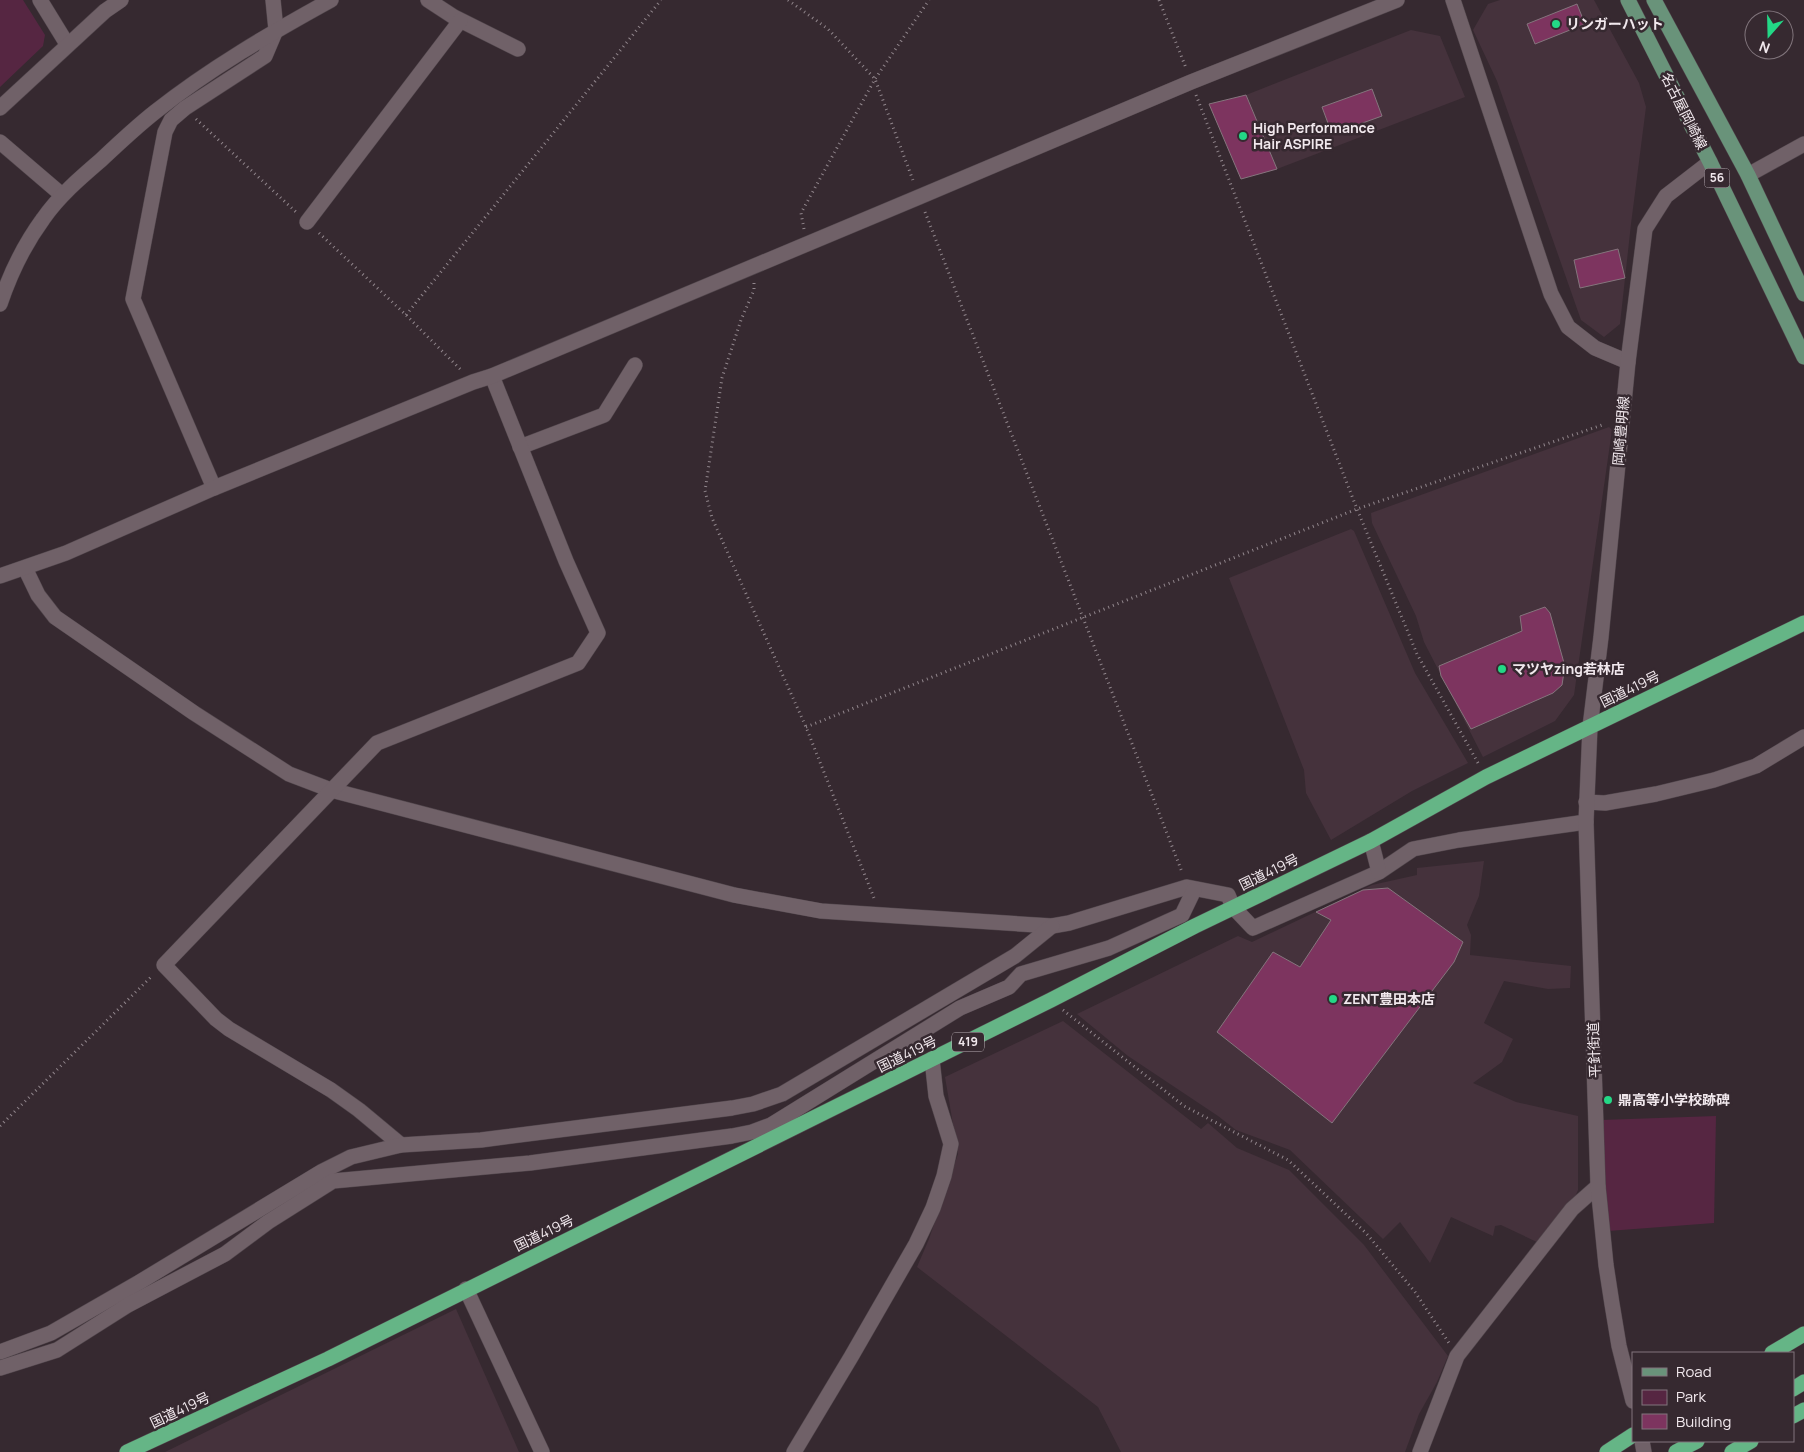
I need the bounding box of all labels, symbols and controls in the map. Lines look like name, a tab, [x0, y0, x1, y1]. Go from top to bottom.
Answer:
north arrow	[1744, 10, 1794, 60]
place label: リンガーハット	[1566, 14, 1664, 33]
marker: リンガーハット	[1550, 18, 1562, 30]
text: N	[1756, 37, 1772, 58]
street label: 名古屋岡崎線	[1657, 69, 1712, 153]
place label: High Performance Hair ASPIRE	[1253, 118, 1375, 153]
marker: High Performance Hair ASPIRE	[1237, 130, 1249, 142]
road number: 56	[1704, 168, 1730, 188]
street label: 岡崎豊明線	[1608, 395, 1633, 467]
place label: マツヤzing若林店	[1512, 659, 1625, 678]
marker: マツヤzing若林店	[1496, 663, 1508, 675]
street label: 国道419号	[1597, 666, 1663, 711]
street label: 国道419号	[1236, 849, 1302, 894]
place label: ZENT豊田本店	[1343, 989, 1435, 1008]
marker: ZENT豊田本店	[1327, 993, 1339, 1005]
street label: 平針街道	[1583, 1022, 1604, 1078]
street label: 国道419号	[874, 1031, 940, 1076]
road number: 419	[952, 1032, 984, 1052]
place label: 鼎高等小学校跡碑	[1618, 1090, 1730, 1109]
marker: 鼎高等小学校跡碑	[1602, 1094, 1614, 1106]
street label: 国道419号	[511, 1210, 577, 1255]
legend	[1632, 1352, 1794, 1442]
text: Road	[1676, 1361, 1712, 1382]
text: Park	[1676, 1386, 1706, 1407]
street label: 国道419号	[147, 1387, 213, 1432]
text: Building	[1676, 1411, 1731, 1432]

